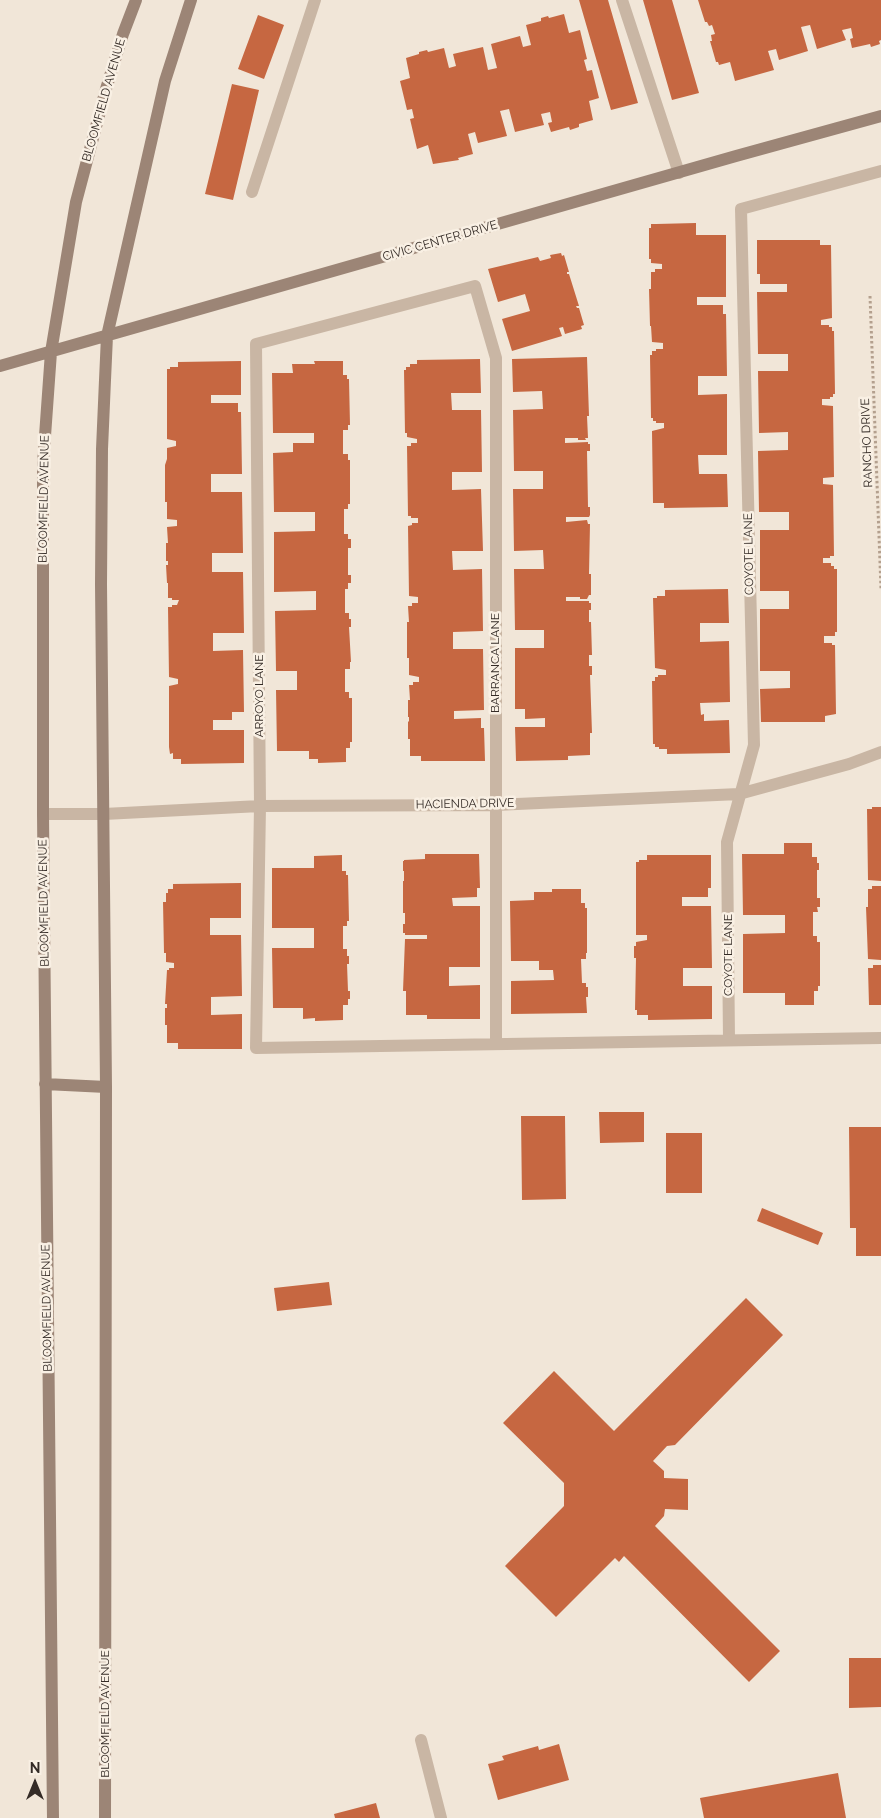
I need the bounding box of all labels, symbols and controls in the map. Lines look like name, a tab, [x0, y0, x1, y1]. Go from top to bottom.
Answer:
street label: BLOOMFIELD AVENUE	[79, 37, 129, 163]
street label: CIVIC CENTER DRIVE	[381, 218, 499, 264]
street label: RANCHO DRIVE	[858, 398, 876, 488]
street label: BLOOMFIELD AVENUE	[36, 435, 52, 563]
street label: COYOTE LANE	[741, 513, 757, 595]
street label: BARRANCA LANE	[488, 613, 502, 713]
street label: ARROYO LANE	[252, 654, 266, 738]
street label: HACIENDA DRIVE	[416, 796, 514, 812]
street label: BLOOMFIELD AVENUE	[36, 839, 52, 967]
street label: COYOTE LANE	[721, 914, 735, 996]
street label: BLOOMFIELD AVENUE	[39, 1244, 55, 1372]
street label: BLOOMFIELD AVENUE	[98, 1650, 112, 1778]
north arrow	[10, 1758, 60, 1808]
text: N	[30, 1760, 40, 1776]

